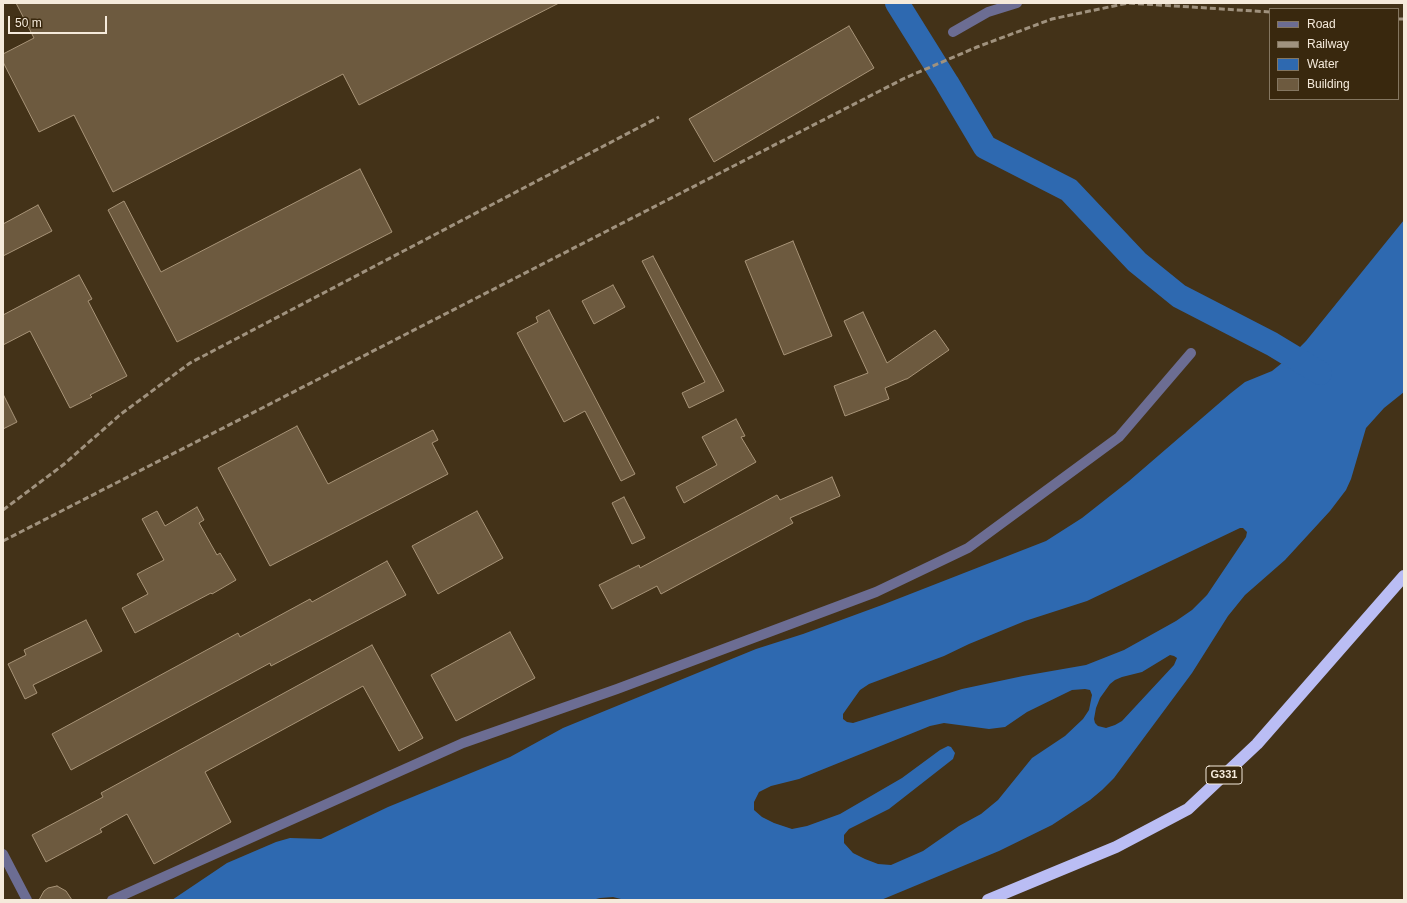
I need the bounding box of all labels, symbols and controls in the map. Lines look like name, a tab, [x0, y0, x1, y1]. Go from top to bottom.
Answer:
scale bar	[10, 8, 109, 34]
legend	[1269, 8, 1399, 100]
text: 50 m	[15, 16, 42, 30]
text: Road	[1307, 17, 1336, 31]
text: Railway	[1307, 37, 1349, 51]
text: Water	[1307, 57, 1339, 71]
text: Building	[1307, 77, 1350, 91]
road number: G331	[1206, 766, 1242, 784]

